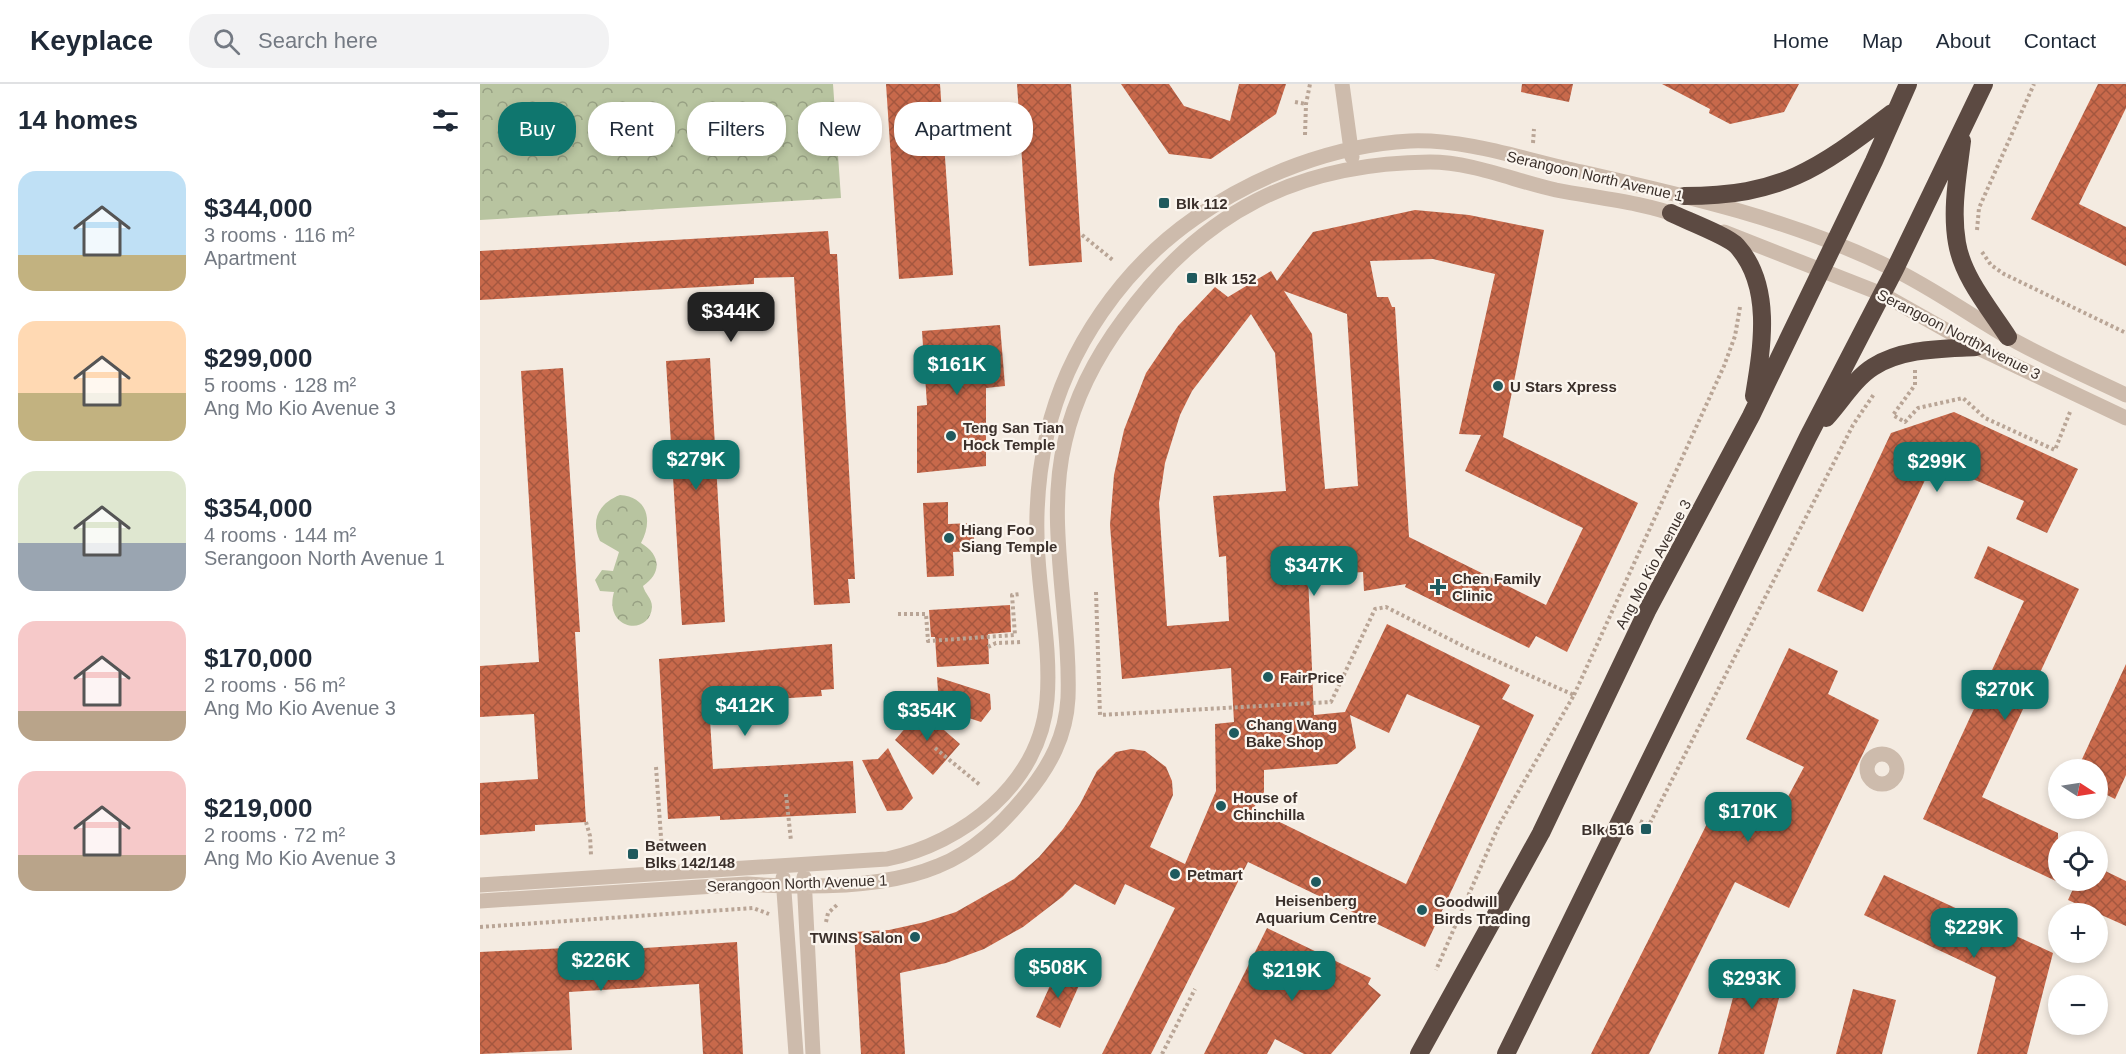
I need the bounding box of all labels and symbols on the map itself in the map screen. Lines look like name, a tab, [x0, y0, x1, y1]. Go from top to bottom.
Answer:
street label: Serangoon North Avenue 1	[1505, 147, 1685, 205]
place label: Blk 112	[1176, 195, 1228, 212]
marker: Blk 112	[1157, 196, 1171, 210]
place label: Blk 152	[1204, 270, 1257, 287]
marker: Blk 152	[1185, 271, 1199, 285]
street label: Serangoon North Avenue 3	[1875, 285, 2043, 383]
pin: $344K	[689, 292, 773, 343]
pin: $161K	[915, 345, 999, 396]
place label: U Stars Xpress	[1510, 378, 1617, 395]
marker: U Stars Xpress	[1491, 379, 1505, 393]
place label: Teng San Tian Hock Temple	[963, 419, 1064, 453]
marker: Teng San Tian Hock Temple	[944, 429, 958, 443]
pin: $279K	[654, 440, 738, 491]
pin: $299K	[1895, 442, 1979, 493]
street label: Ang Mo Kio Avenue 3	[1612, 496, 1694, 632]
place label: Hiang Foo Siang Temple	[961, 521, 1057, 555]
marker: Hiang Foo Siang Temple	[942, 531, 956, 545]
pin: $347K	[1272, 546, 1356, 597]
place label: Chen Family Clinic	[1452, 570, 1542, 604]
marker: Chen Family Clinic	[1429, 578, 1447, 596]
place label: FairPrice	[1280, 669, 1344, 686]
marker: FairPrice	[1261, 670, 1275, 684]
pin: $270K	[1963, 670, 2047, 721]
pin: $412K	[703, 686, 787, 737]
pin: $354K	[885, 691, 969, 742]
place label: Chang Wang Bake Shop	[1246, 716, 1337, 750]
marker: Chang Wang Bake Shop	[1227, 726, 1241, 740]
north arrow	[2048, 759, 2108, 819]
place label: House of Chinchilla	[1233, 789, 1305, 823]
pin: $170K	[1706, 792, 1790, 843]
marker: House of Chinchilla	[1214, 799, 1228, 813]
place label: Blk 516	[1581, 821, 1634, 838]
marker: Blk 516	[1639, 822, 1653, 836]
place label: Between Blks 142/148	[645, 837, 735, 871]
marker: Between Blks 142/148	[626, 847, 640, 861]
place label: Petmart	[1187, 866, 1243, 883]
marker: Petmart	[1168, 867, 1182, 881]
street label: Serangoon North Avenue 1	[706, 871, 888, 895]
marker: Heisenberg Aquarium Centre	[1309, 875, 1323, 889]
place label: Heisenberg Aquarium Centre	[1255, 892, 1377, 926]
place label: Goodwill Birds Trading	[1434, 893, 1531, 927]
marker: Goodwill Birds Trading	[1415, 903, 1429, 917]
pin: $229K	[1932, 908, 2016, 959]
place label: TWINS Salon	[810, 929, 903, 946]
marker: TWINS Salon	[908, 930, 922, 944]
pin: $226K	[559, 941, 643, 992]
pin: $508K	[1016, 948, 1100, 999]
pin: $219K	[1250, 951, 1334, 1002]
pin: $293K	[1710, 959, 1794, 1010]

